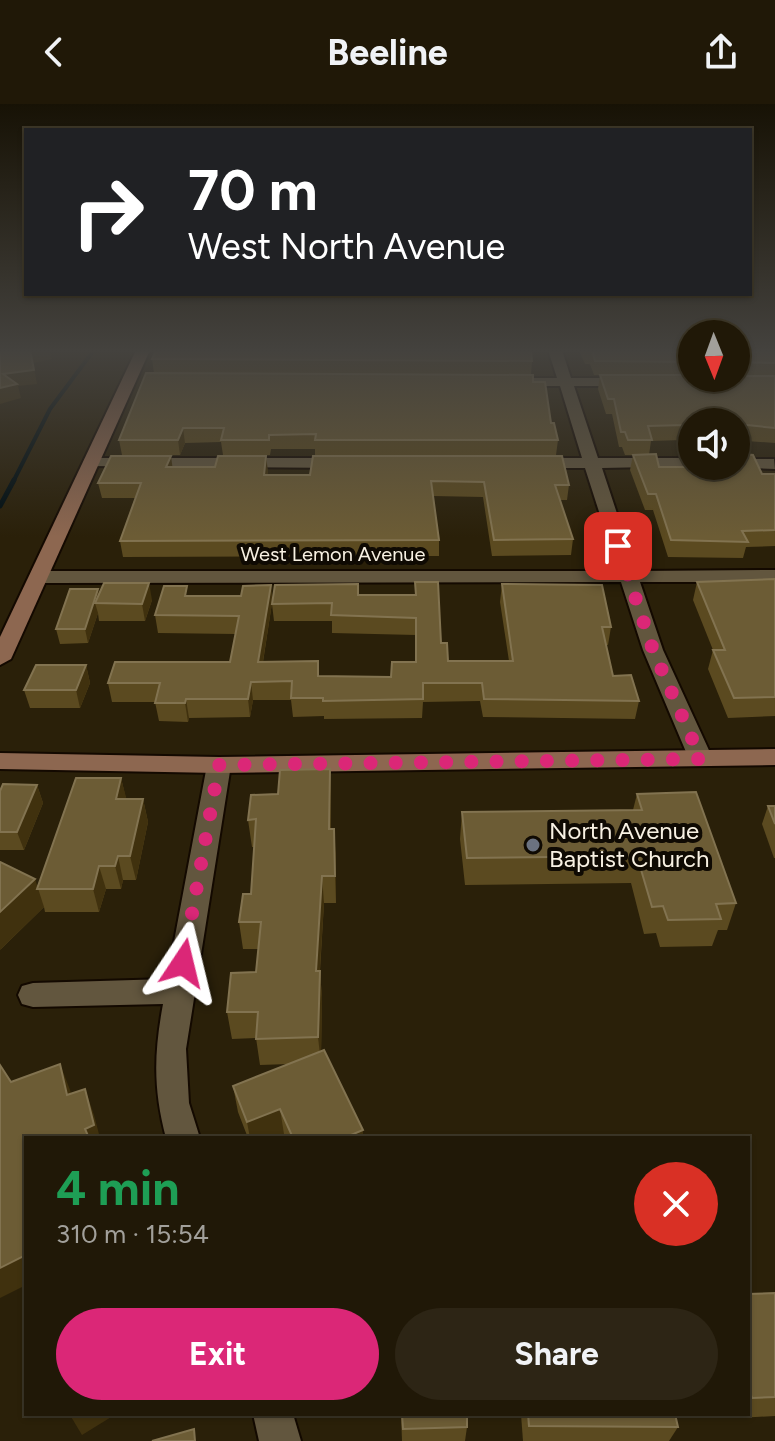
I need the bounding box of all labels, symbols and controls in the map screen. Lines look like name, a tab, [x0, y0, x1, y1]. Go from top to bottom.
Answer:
icon: back	[32, 30, 76, 74]
icon: share	[699, 30, 743, 74]
text: Beeline	[327, 31, 448, 74]
text: 70 m	[188, 157, 318, 224]
icon: right	[56, 160, 160, 264]
text: West North Avenue	[188, 225, 505, 268]
north arrow	[678, 320, 750, 392]
map controls	[678, 320, 750, 480]
button: sound	[678, 408, 750, 480]
pin	[584, 512, 652, 580]
icon: arrive	[596, 524, 640, 568]
street label: West Lemon Avenue	[241, 542, 425, 566]
place label: North Avenue Baptist Church	[549, 816, 710, 873]
marker: North Avenue Baptist Church	[524, 836, 542, 854]
position arrow	[141, 921, 225, 1005]
text: 4 min	[56, 1159, 180, 1217]
button: close	[634, 1162, 718, 1246]
text: 310 m · 15:54	[56, 1218, 209, 1250]
button: Exit	[56, 1308, 379, 1400]
button: Share	[395, 1308, 718, 1400]

